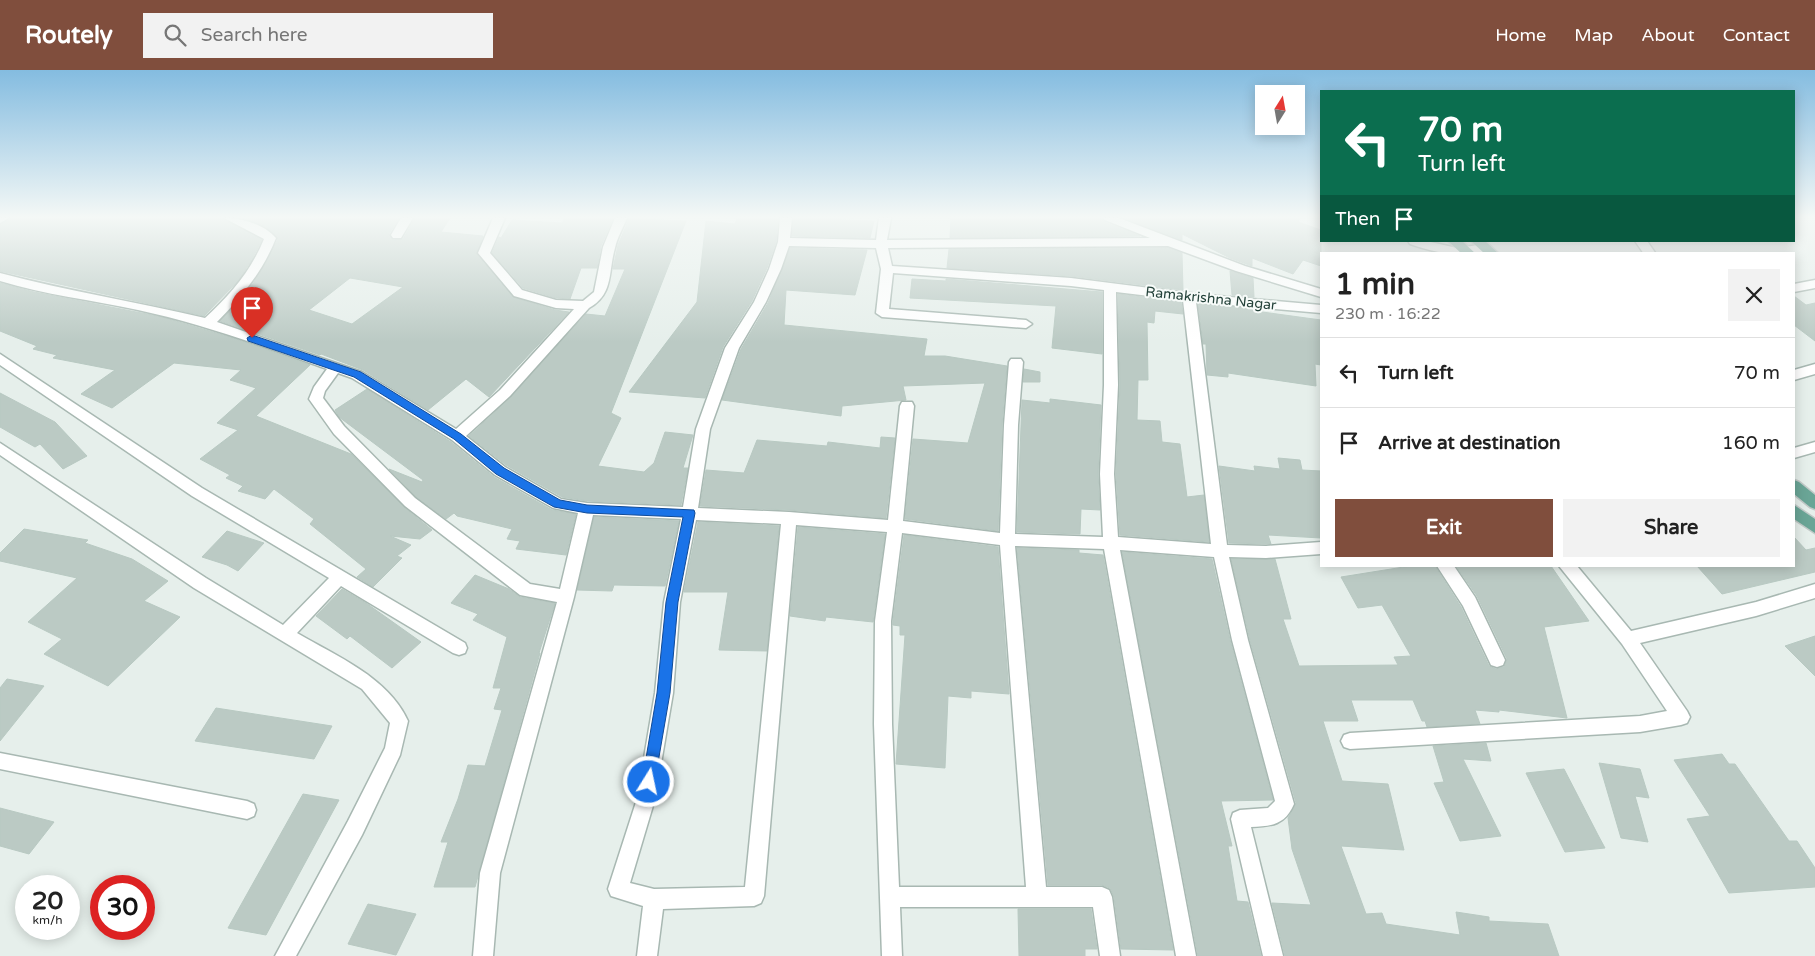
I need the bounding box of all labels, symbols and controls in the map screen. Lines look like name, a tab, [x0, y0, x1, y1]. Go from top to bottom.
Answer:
search box	[143, 13, 493, 58]
text: Routely	[25, 21, 113, 50]
icon: search	[161, 21, 189, 49]
text: Search here	[201, 24, 308, 46]
text: Home	[1495, 24, 1546, 46]
text: Map	[1574, 24, 1613, 46]
text: About	[1641, 24, 1695, 46]
text: Contact	[1723, 24, 1790, 46]
north arrow	[1255, 85, 1305, 135]
map controls	[1255, 85, 1305, 135]
text: 70 m	[1418, 109, 1503, 151]
icon: left	[1335, 110, 1400, 175]
text: Turn left	[1418, 151, 1506, 177]
icon: arrive	[1390, 205, 1418, 233]
text: Then	[1335, 208, 1380, 230]
text: 1 min	[1335, 266, 1415, 303]
button: close	[1728, 269, 1780, 321]
street label: Ramakrishna Nagar	[1145, 283, 1278, 314]
pin	[231, 287, 273, 338]
icon: arrive	[238, 294, 266, 322]
text: 230 m · 16:22	[1335, 304, 1441, 324]
icon: left	[1335, 359, 1363, 387]
text: Turn left	[1378, 362, 1454, 384]
text: 70 m	[1734, 362, 1780, 384]
icon: arrive	[1335, 429, 1363, 457]
text: Arrive at destination	[1378, 432, 1561, 454]
text: 160 m	[1722, 432, 1780, 454]
button: Exit	[1335, 499, 1553, 557]
button: Share	[1563, 499, 1780, 557]
position arrow	[622, 755, 674, 807]
speed limit sign: 30	[90, 875, 155, 940]
text: 20	[32, 886, 63, 916]
text: km/h	[32, 913, 63, 927]

